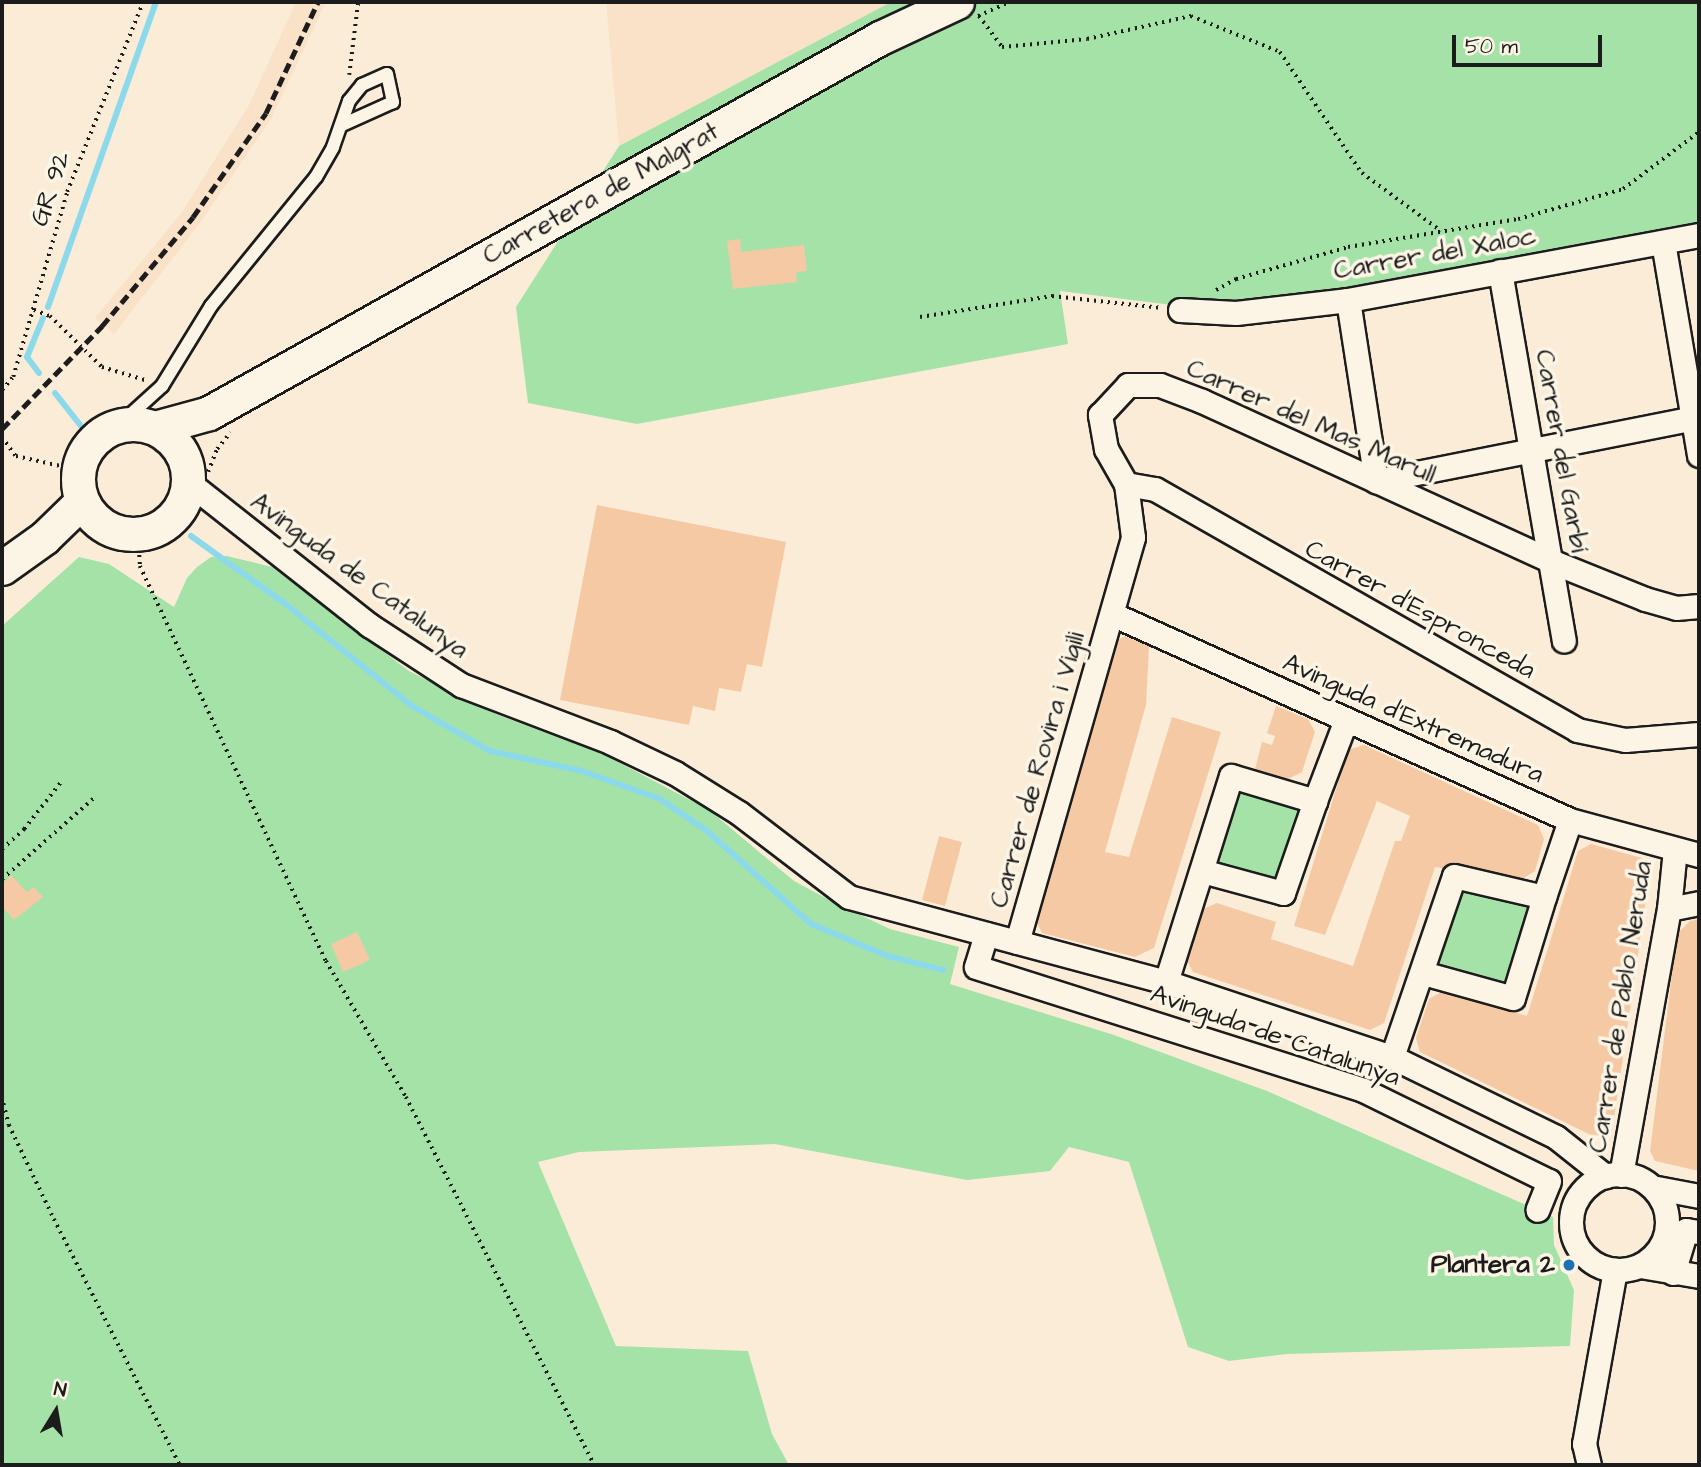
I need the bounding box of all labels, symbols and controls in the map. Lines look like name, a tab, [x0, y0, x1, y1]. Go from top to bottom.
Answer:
scale bar	[1456, 21, 1606, 65]
text: 50 m	[1465, 32, 1518, 61]
street label: Carretera de Malgrat	[478, 116, 724, 272]
street label: GR 92	[24, 148, 78, 230]
street label: Carrer del Xaloc	[1331, 221, 1539, 287]
street label: Carrer del Garbí	[1528, 347, 1594, 555]
street label: Carrer del Mas Marull	[1181, 353, 1441, 491]
street label: Avinguda de Catalunya	[244, 486, 474, 666]
street label: Carrer d'Espronceda	[1299, 534, 1541, 686]
street label: Carrer de Rovira i Vigili	[984, 628, 1092, 912]
street label: Avinguda d'Extremadura	[1278, 647, 1548, 791]
street label: Carrer de Pablo Neruda	[1583, 859, 1659, 1155]
street label: Avinguda de Catalunya	[1146, 979, 1404, 1093]
place label: Plantera 2	[1431, 1249, 1555, 1281]
marker: Plantera 2	[1561, 1257, 1577, 1273]
north arrow	[21, 1376, 91, 1446]
text: N	[52, 1376, 69, 1404]

